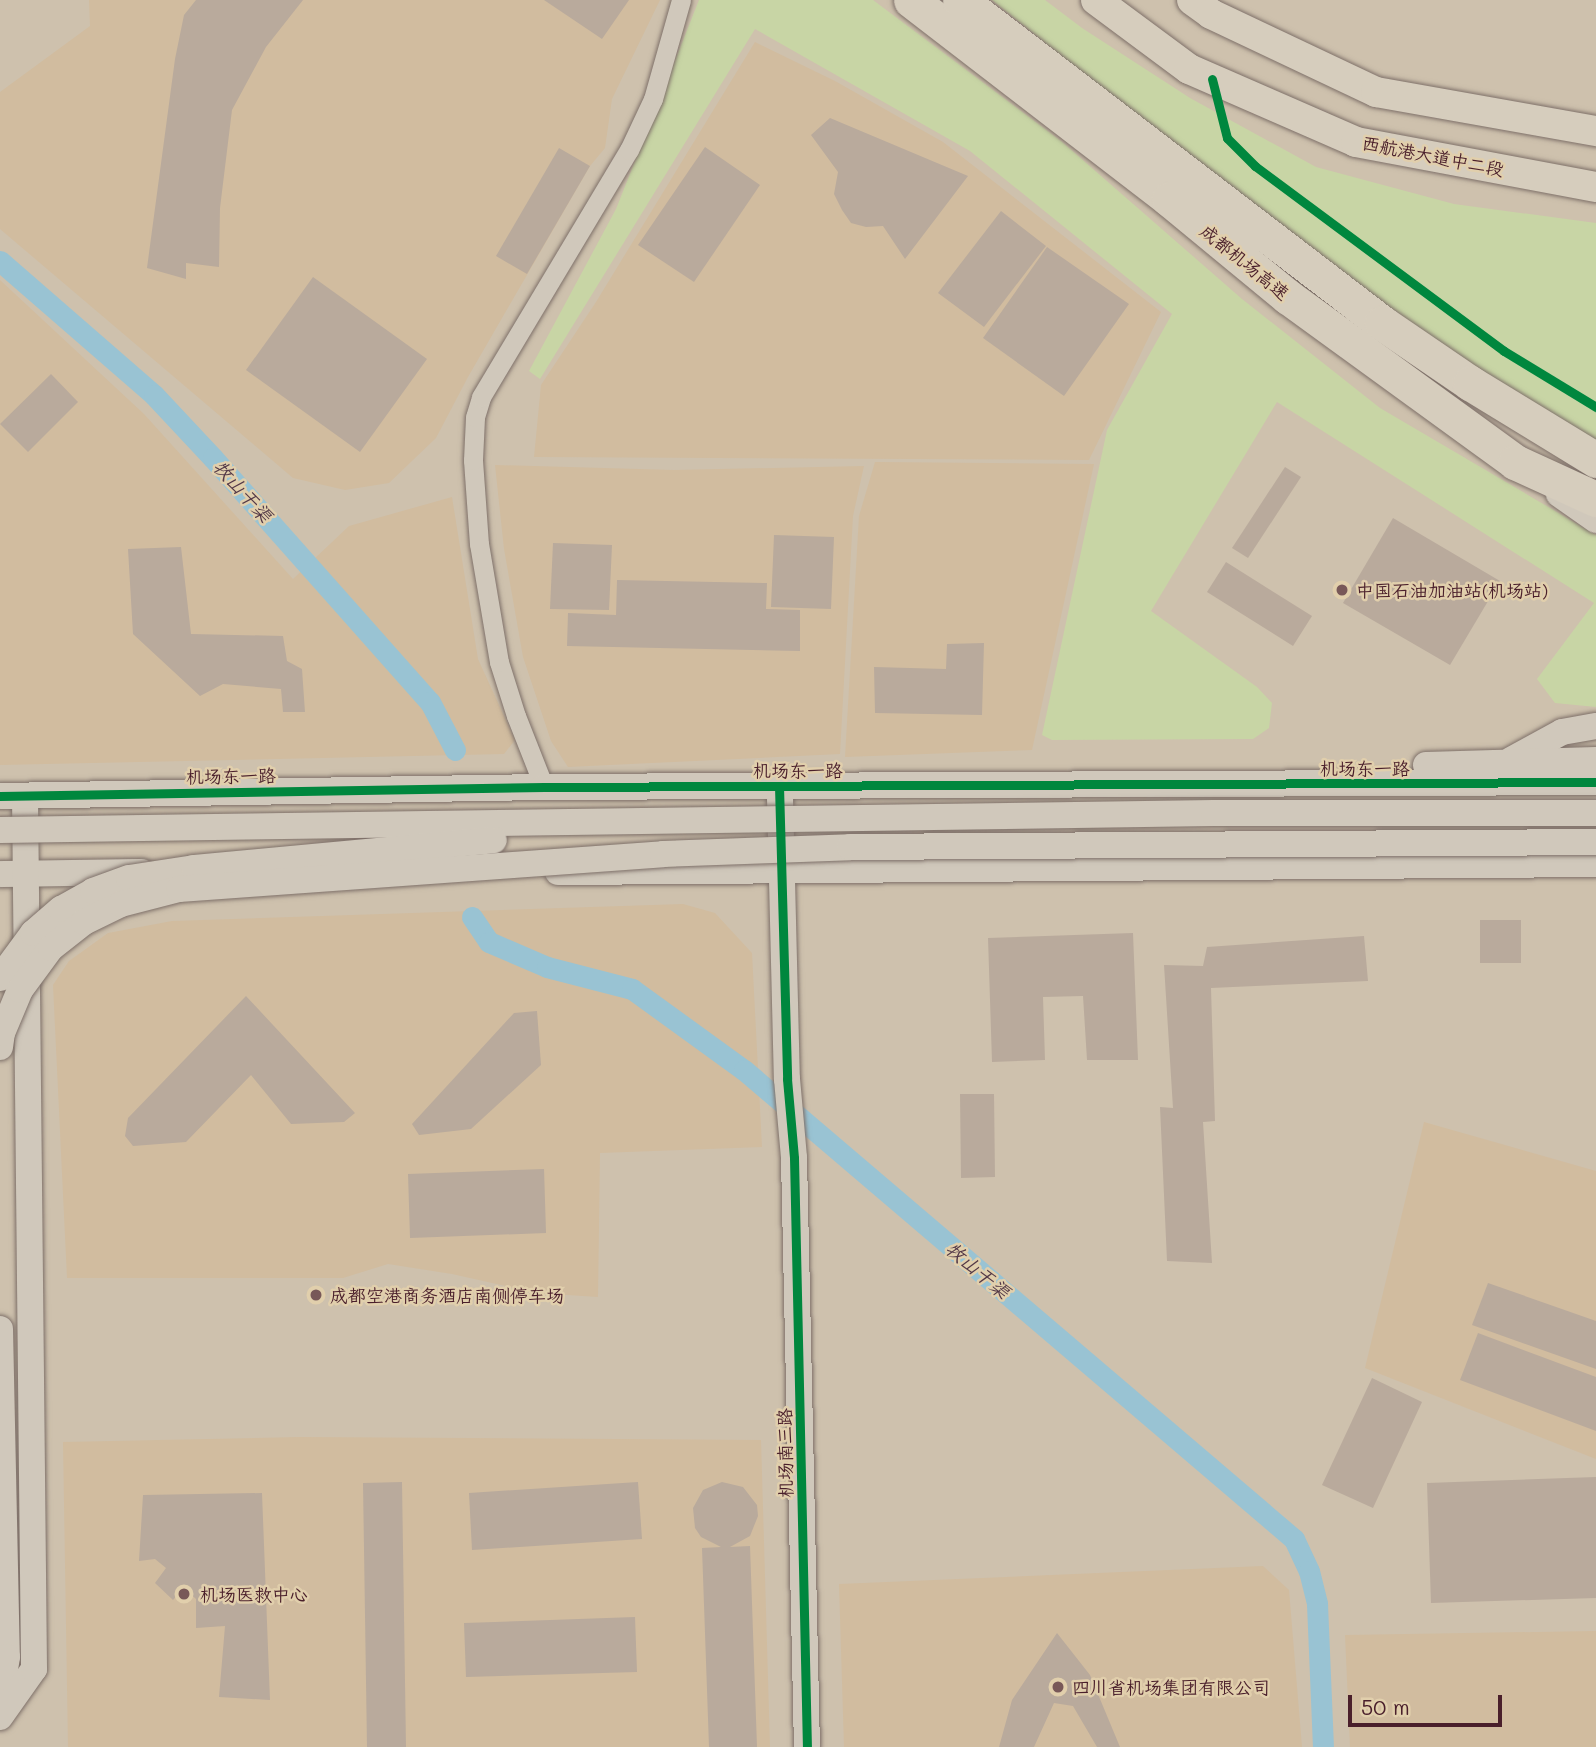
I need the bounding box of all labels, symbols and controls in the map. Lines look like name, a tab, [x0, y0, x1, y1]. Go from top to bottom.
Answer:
street label: 西航港大道中二段	[1360, 132, 1506, 180]
street label: 成都机场高速	[1196, 220, 1294, 304]
water label: 牧山干渠	[209, 455, 277, 527]
place label: 中国石油加油站(机场站)	[1356, 579, 1548, 601]
marker: 中国石油加油站(机场站)	[1334, 582, 1350, 598]
street label: 机场东一路	[1320, 757, 1410, 779]
street label: 机场东一路	[753, 759, 843, 781]
street label: 机场东一路	[186, 764, 276, 788]
water label: 牧山干渠	[942, 1237, 1014, 1303]
place label: 成都空港商务酒店南侧停车场	[330, 1284, 564, 1306]
marker: 成都空港商务酒店南侧停车场	[308, 1287, 324, 1303]
street label: 机场南三路	[773, 1408, 797, 1498]
place label: 机场医救中心	[200, 1583, 308, 1605]
marker: 机场医救中心	[174, 1584, 194, 1604]
place label: 四川省机场集团有限公司	[1072, 1676, 1270, 1698]
marker: 四川省机场集团有限公司	[1050, 1679, 1066, 1695]
scale bar	[1351, 1680, 1505, 1724]
text: 50 m	[1361, 1693, 1410, 1720]

